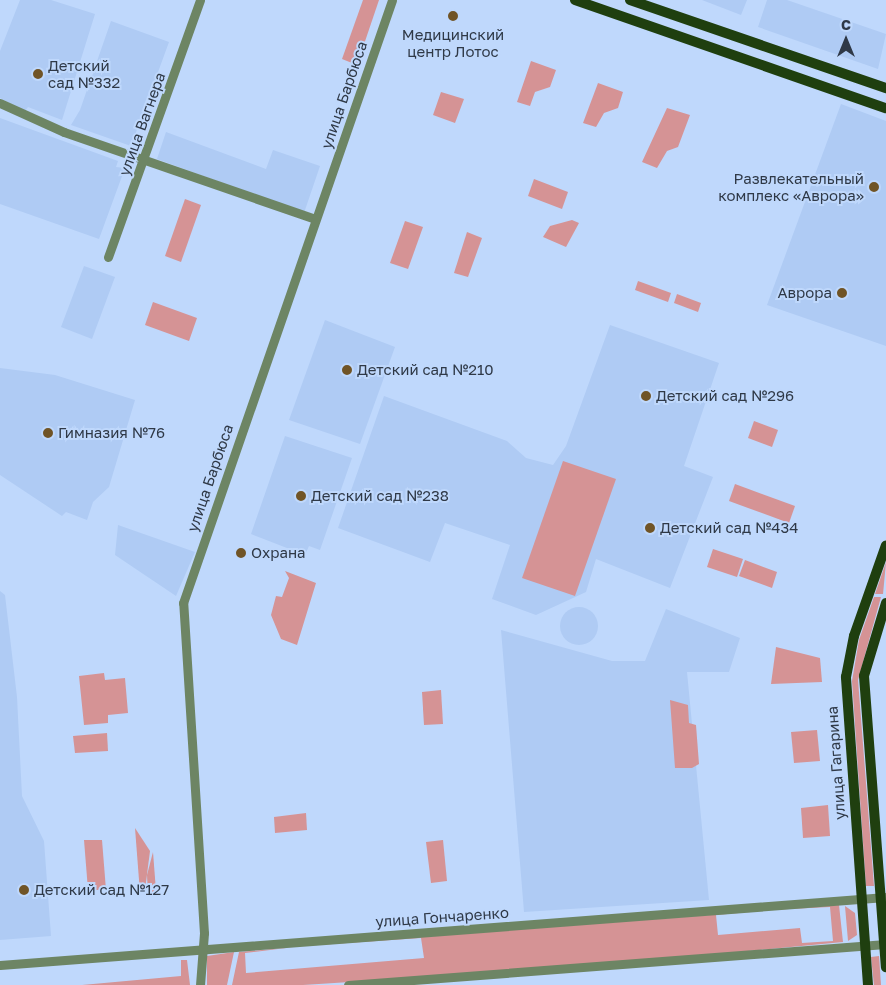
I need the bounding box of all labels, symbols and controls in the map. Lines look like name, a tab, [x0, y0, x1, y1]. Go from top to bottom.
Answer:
marker: Медицинский центр Лотос	[446, 9, 460, 23]
north arrow	[821, 15, 871, 65]
text: С	[841, 16, 851, 33]
place label: Медицинский центр Лотос	[402, 25, 504, 60]
street label: улица Барбюса	[317, 39, 371, 151]
place label: Детский cад №332	[48, 56, 120, 91]
marker: Детский cад №332	[32, 68, 44, 80]
street label: улица Вагнера	[115, 70, 169, 178]
place label: Развлекательный комплекс «Аврора»	[718, 169, 864, 204]
marker: Развлекательный комплекс «Аврора»	[868, 181, 880, 193]
place label: Аврора	[778, 284, 832, 302]
marker: Аврора	[836, 287, 848, 299]
place label: Детский сад №210	[357, 361, 494, 379]
marker: Детский сад №210	[341, 364, 353, 376]
place label: Детский сад №296	[656, 387, 794, 405]
marker: Детский сад №296	[640, 390, 652, 402]
street label: улица Барбюса	[183, 422, 237, 534]
place label: Гимназия №76	[58, 424, 165, 442]
marker: Гимназия №76	[42, 427, 54, 439]
place label: Детский сад №238	[311, 487, 449, 505]
marker: Детский сад №238	[295, 490, 307, 502]
place label: Детский сад №434	[660, 519, 798, 537]
marker: Детский сад №434	[644, 522, 656, 534]
place label: Охрана	[251, 544, 306, 562]
marker: Охрана	[235, 547, 247, 559]
street label: улица Гагарина	[823, 705, 849, 821]
place label: Детский сад №127	[34, 881, 169, 899]
marker: Детский сад №127	[18, 884, 30, 896]
street label: улица Гончаренко	[375, 903, 509, 931]

